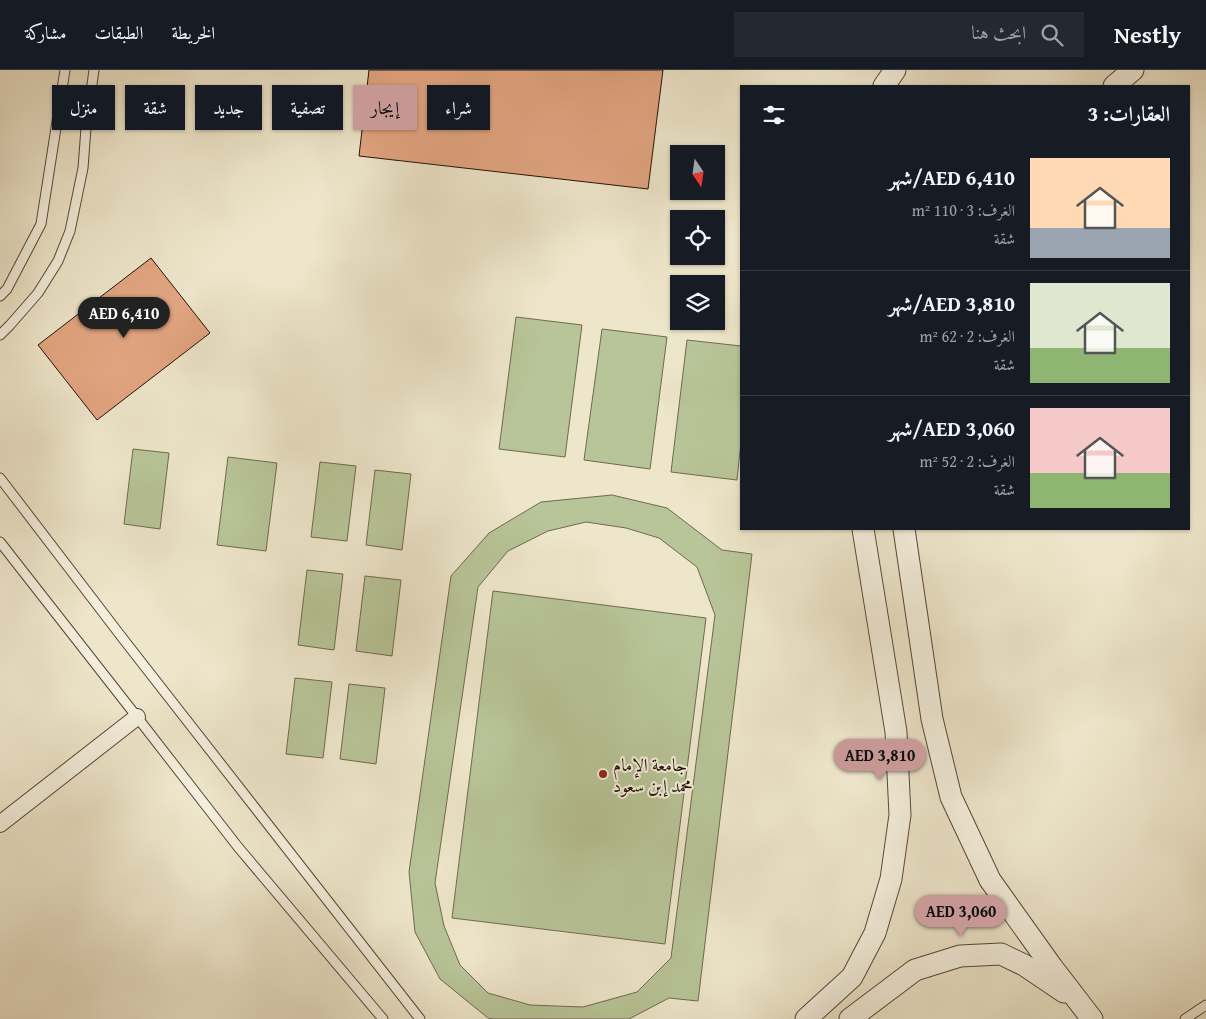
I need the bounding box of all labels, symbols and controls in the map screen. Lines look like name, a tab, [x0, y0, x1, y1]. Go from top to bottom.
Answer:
search box	[734, 12, 1084, 57]
text: Nestly	[1114, 17, 1181, 52]
text: ابحث هنا	[971, 18, 1026, 46]
text: مشاركة	[25, 19, 66, 46]
text: الطبقات	[94, 19, 143, 46]
text: الخريطة	[171, 19, 215, 46]
icon: search	[1038, 21, 1066, 49]
chip: منزل	[52, 85, 115, 130]
chip: شقة	[125, 85, 185, 130]
chip: جديد	[195, 85, 262, 130]
chip: تصفية	[272, 85, 343, 130]
chip: إيجار	[353, 85, 417, 130]
chip: شراء	[427, 85, 490, 130]
text: العقارات: 3	[1088, 98, 1170, 129]
icon: filters	[760, 101, 788, 129]
north arrow	[670, 145, 725, 200]
map controls	[670, 145, 725, 330]
text: AED 6,410/شهر	[888, 162, 1015, 193]
icon: home	[1070, 178, 1130, 238]
text: الغرف: 3 · 110 m²	[912, 198, 1015, 222]
button: locate	[670, 210, 725, 265]
text: شقة	[994, 226, 1015, 250]
button: layers	[670, 275, 725, 330]
text: AED 3,810/شهر	[888, 288, 1015, 319]
pin: AED 6,410	[67, 296, 181, 339]
text: AED 6,410	[89, 301, 159, 325]
icon: home	[1070, 303, 1130, 363]
text: الغرف: 2 · 62 m²	[919, 324, 1015, 348]
text: شقة	[994, 352, 1015, 376]
text: AED 3,060/شهر	[888, 413, 1015, 444]
icon: home	[1070, 428, 1130, 488]
text: الغرف: 2 · 52 m²	[919, 449, 1015, 473]
text: شقة	[994, 477, 1015, 501]
pin: AED 3,810	[823, 738, 937, 781]
text: AED 3,810	[845, 743, 915, 767]
place label: جامعة الإمام محمد إبن سعود	[613, 751, 693, 799]
marker: جامعة الإمام محمد إبن سعود	[597, 768, 609, 780]
pin: AED 3,060	[904, 894, 1018, 937]
text: AED 3,060	[926, 899, 996, 923]

